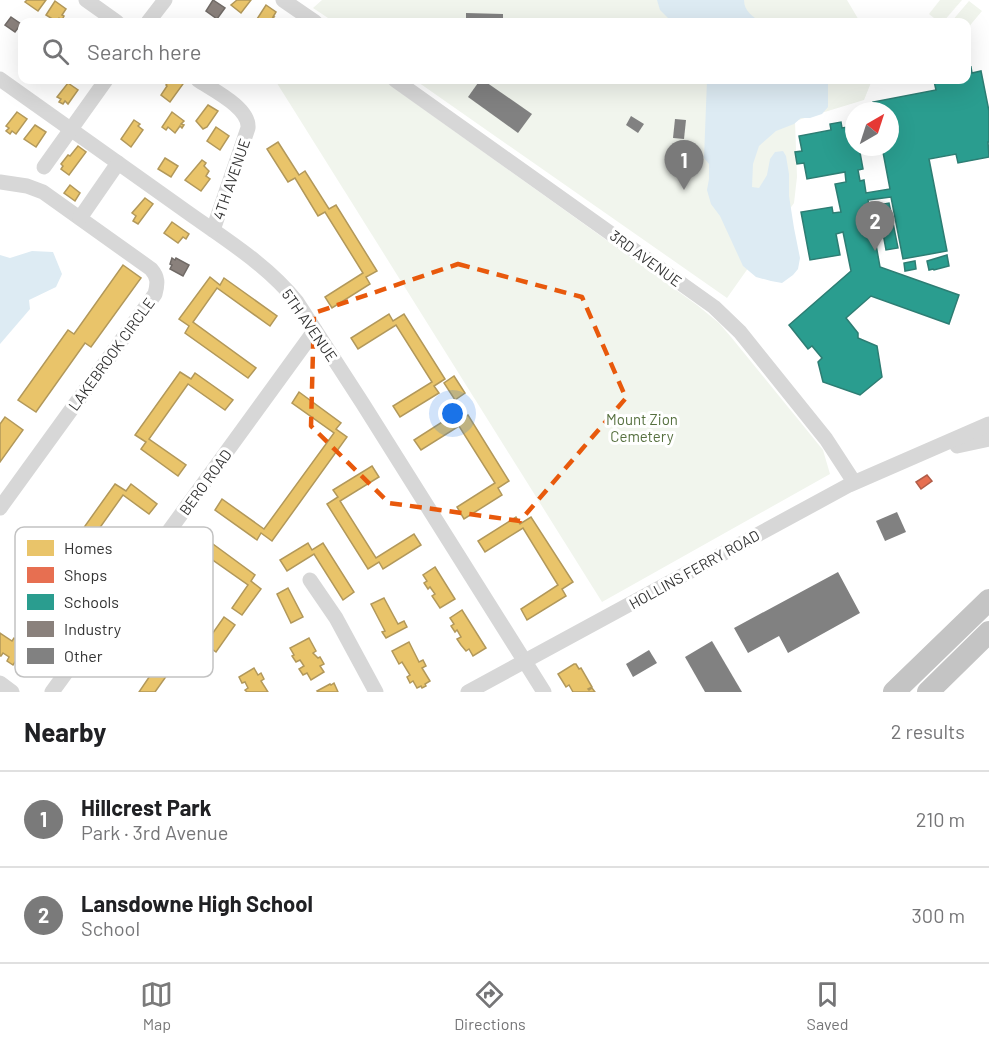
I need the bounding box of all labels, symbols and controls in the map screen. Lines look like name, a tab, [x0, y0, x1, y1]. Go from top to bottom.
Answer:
search box	[18, 18, 971, 84]
icon: search	[39, 35, 72, 68]
text: Search here	[87, 38, 201, 64]
north arrow	[845, 102, 899, 156]
street label: 4TH AVENUE	[209, 136, 253, 222]
pin: 1	[664, 140, 704, 190]
pin: 2	[856, 202, 894, 251]
street label: 3RD AVENUE	[607, 226, 685, 290]
street label: 5TH AVENUE	[279, 285, 341, 365]
street label: LAKEBROOK CIRCLE	[64, 294, 158, 414]
your location	[438, 399, 467, 428]
park label: Mount Zion Cemetery	[606, 410, 678, 445]
street label: BERO ROAD	[175, 446, 235, 518]
street label: HOLLINS FERRY ROAD	[626, 526, 762, 612]
legend	[15, 527, 213, 677]
text: Homes	[64, 538, 112, 557]
text: Shops	[64, 565, 107, 584]
text: Schools	[64, 592, 119, 611]
text: Industry	[64, 619, 122, 638]
text: Other	[64, 646, 103, 665]
text: Nearby	[24, 716, 106, 747]
text: 2 results	[891, 719, 965, 743]
text: Hillcrest Park	[81, 794, 212, 820]
text: 1	[40, 807, 47, 831]
text: 210 m	[916, 807, 965, 831]
text: Park · 3rd Avenue	[81, 820, 228, 844]
text: Lansdowne High School	[81, 890, 313, 916]
text: 2	[38, 903, 49, 927]
text: 300 m	[912, 903, 965, 927]
text: School	[81, 916, 140, 940]
tab: Map	[140, 978, 173, 1033]
tab: Directions	[454, 978, 526, 1033]
tab: Saved	[807, 978, 849, 1033]

